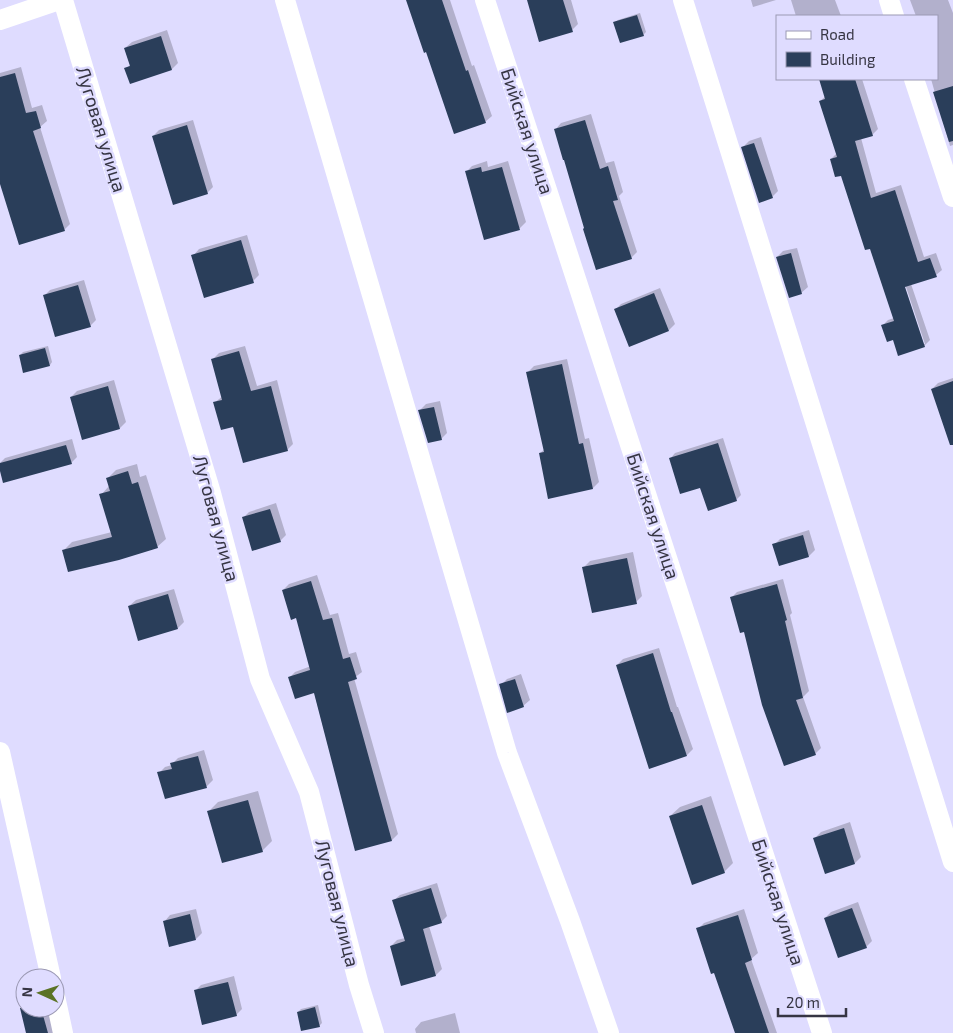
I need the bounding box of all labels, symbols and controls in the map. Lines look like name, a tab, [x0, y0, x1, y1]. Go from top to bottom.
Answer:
legend	[776, 15, 938, 80]
text: Road	[820, 25, 855, 43]
text: Building	[820, 50, 876, 68]
street label: Луговая улица	[71, 63, 132, 195]
street label: Бийская улица	[496, 65, 559, 197]
street label: Бийская улица	[622, 450, 685, 582]
street label: Луговая улица	[188, 452, 245, 584]
street label: Бийская улица	[747, 836, 810, 968]
street label: Луговая улица	[310, 837, 365, 969]
north arrow	[15, 968, 65, 1018]
scale bar	[778, 986, 846, 1018]
text: N	[18, 987, 35, 998]
text: 20 m	[786, 993, 820, 1011]

